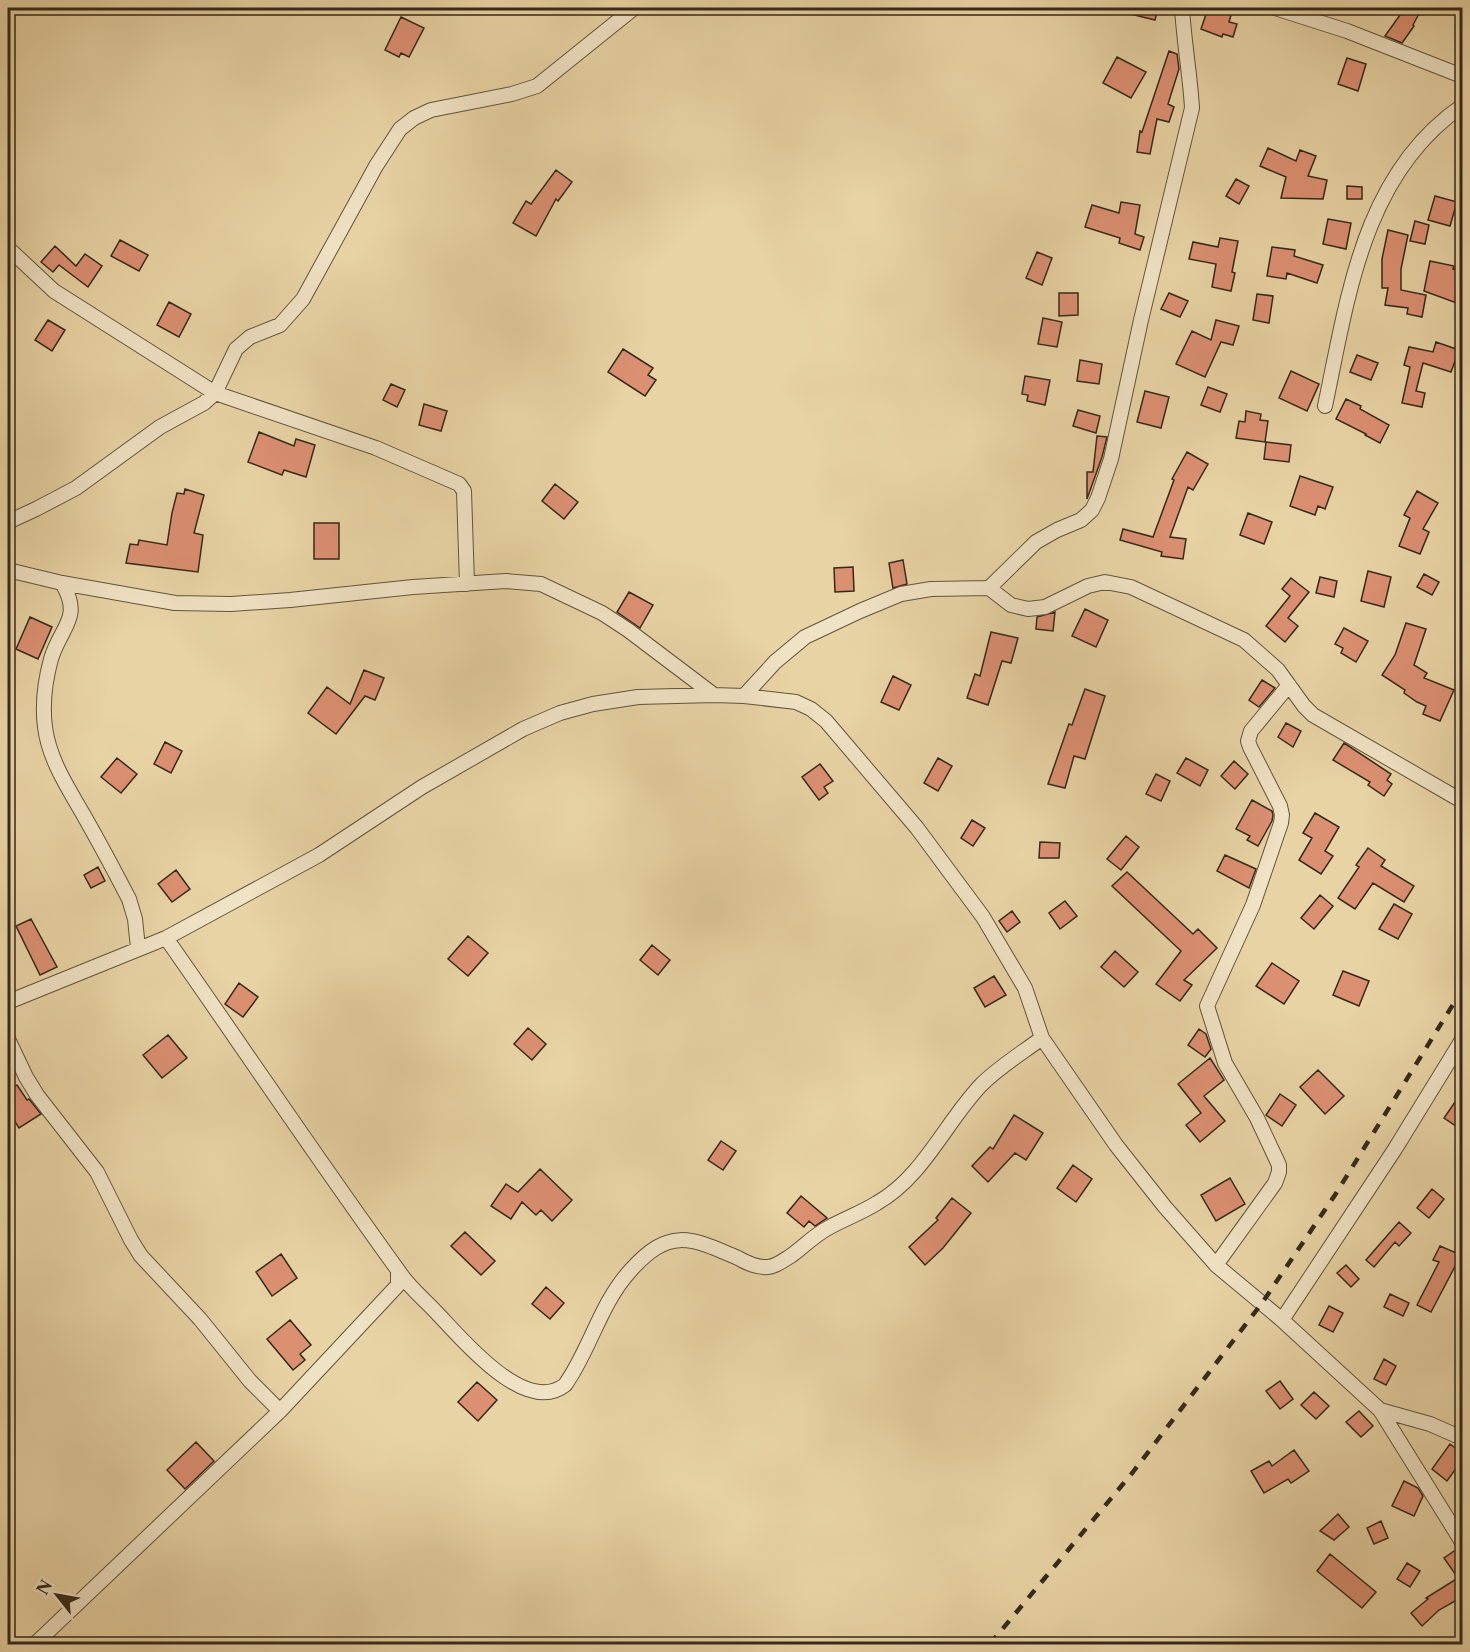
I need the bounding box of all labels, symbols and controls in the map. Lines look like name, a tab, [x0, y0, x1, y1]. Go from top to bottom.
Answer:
north arrow	[27, 1565, 87, 1625]
text: N	[32, 1576, 56, 1598]

